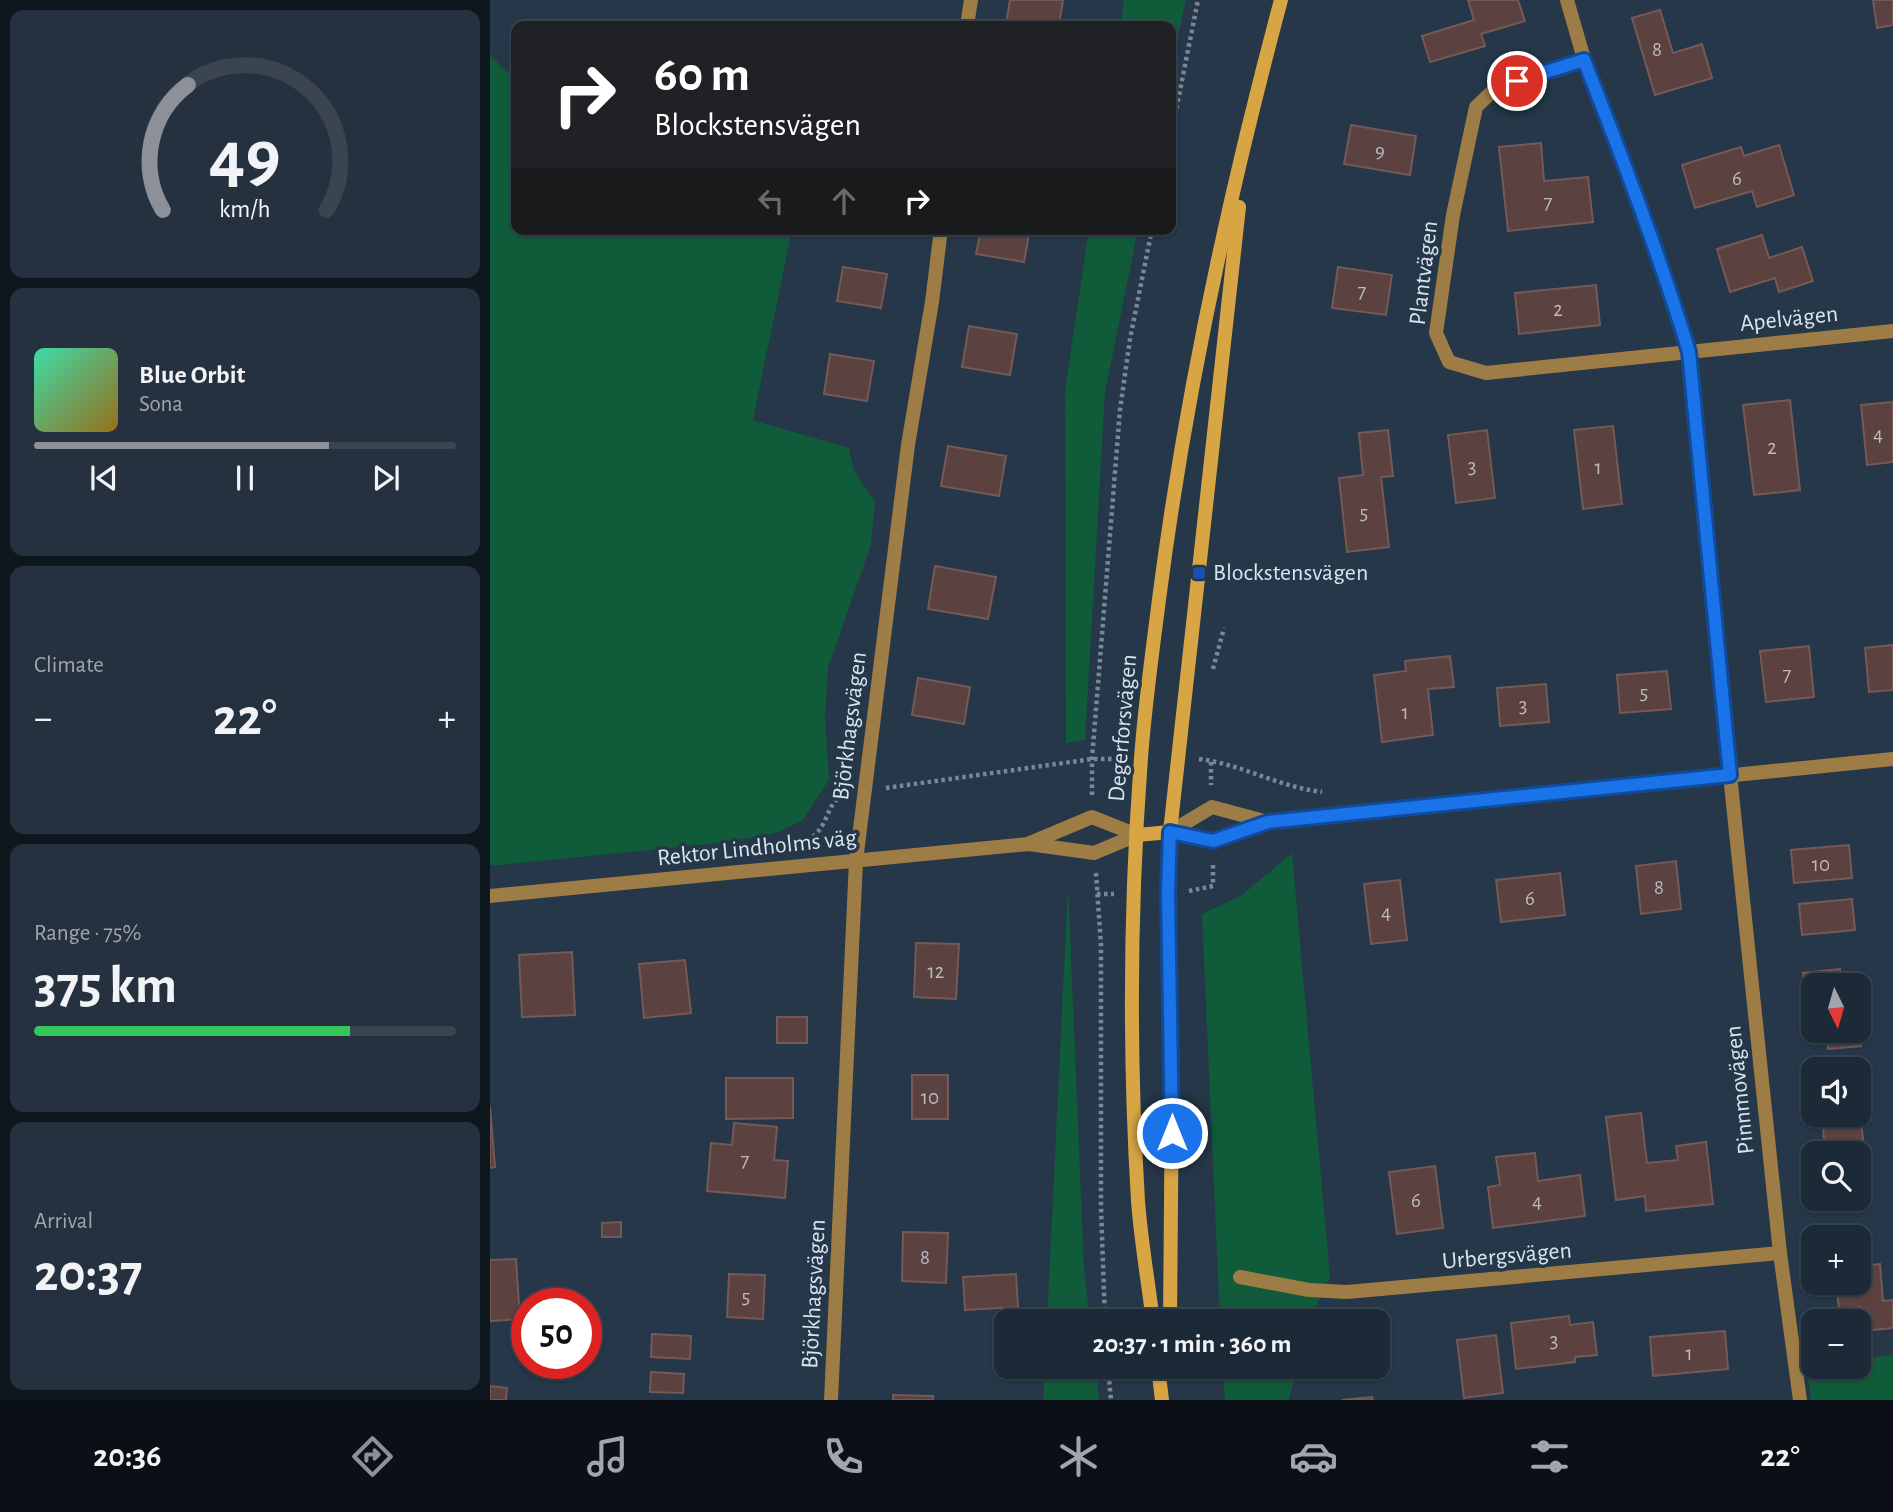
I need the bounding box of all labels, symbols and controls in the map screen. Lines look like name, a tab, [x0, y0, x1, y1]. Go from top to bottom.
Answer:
house number: 8	[1652, 39, 1662, 60]
icon: right	[539, 49, 630, 140]
text: 60 m	[654, 51, 750, 100]
pin	[1487, 51, 1547, 111]
icon: arrive	[1498, 62, 1536, 100]
text: Blockstensvägen	[654, 109, 861, 141]
text: 49	[209, 122, 281, 195]
house number: 9	[1375, 140, 1385, 161]
house number: 6	[1732, 168, 1742, 189]
icon: left	[752, 182, 790, 220]
icon: ahead	[825, 182, 863, 220]
icon: right	[898, 182, 936, 220]
house number: 7	[1544, 192, 1553, 213]
text: km/h	[219, 197, 271, 222]
street label: Plantvägen	[1406, 219, 1442, 327]
house number: 7	[1358, 281, 1367, 302]
house number: 2	[1553, 299, 1563, 320]
street label: Apelvägen	[1739, 302, 1839, 336]
text: Blue Orbit	[139, 362, 245, 388]
text: Sona	[139, 393, 183, 416]
house number: 4	[1873, 424, 1883, 445]
house number: 2	[1767, 437, 1777, 458]
house number: 3	[1468, 456, 1476, 477]
house number: 1	[1594, 457, 1602, 478]
icon: previous	[85, 459, 123, 497]
icon: pause	[226, 459, 264, 497]
icon: next	[367, 459, 405, 497]
house number: 5	[1360, 502, 1368, 523]
place label: Blockstensvägen	[1213, 561, 1368, 585]
marker: Blockstensvägen	[1191, 565, 1207, 581]
street label: Björkhagsvägen	[829, 650, 871, 802]
street label: Degerforsvägen	[1105, 653, 1141, 803]
text: Climate	[34, 654, 104, 677]
house number: 7	[1783, 664, 1792, 685]
house number: 5	[1640, 682, 1648, 703]
text: 22°	[213, 692, 277, 744]
house number: 3	[1519, 695, 1527, 716]
text: −	[34, 700, 52, 738]
text: +	[438, 700, 456, 738]
house number: 1	[1401, 702, 1409, 723]
street label: Rektor Lindholms väg	[656, 826, 858, 870]
house number: 10	[1812, 854, 1830, 875]
house number: 8	[1654, 877, 1664, 898]
house number: 6	[1525, 888, 1535, 909]
house number: 4	[1381, 902, 1391, 923]
text: Range · 75%	[34, 922, 141, 945]
text: 375 km	[34, 960, 177, 1012]
house number: 12	[928, 961, 944, 982]
north arrow	[1801, 973, 1871, 1043]
map controls	[1801, 973, 1871, 1379]
street label: Pinnmovägen	[1721, 1024, 1759, 1156]
button: sound	[1801, 1057, 1871, 1127]
house number: 10	[921, 1087, 939, 1108]
position arrow	[1135, 1096, 1209, 1170]
button: search	[1801, 1141, 1871, 1211]
house number: 7	[741, 1150, 750, 1171]
house number: 6	[1411, 1190, 1421, 1211]
house number: 4	[1532, 1191, 1542, 1212]
text: Arrival	[34, 1210, 93, 1233]
street label: Björkhagsvägen	[798, 1219, 830, 1369]
button: +	[1801, 1225, 1871, 1295]
street label: Urbergsvägen	[1441, 1238, 1573, 1274]
house number: 8	[920, 1247, 930, 1268]
text: 20:37	[34, 1248, 142, 1300]
house number: 5	[742, 1286, 750, 1307]
speed limit sign: 50	[511, 1288, 602, 1379]
button: −	[1801, 1309, 1871, 1379]
house number: 3	[1550, 1330, 1558, 1351]
text: 20:37 · 1 min · 360 m	[1093, 1331, 1291, 1357]
house number: 1	[1685, 1343, 1693, 1364]
icon: directions	[348, 1432, 397, 1481]
icon: music	[583, 1432, 632, 1481]
icon: phone	[819, 1432, 868, 1481]
icon: climate	[1054, 1432, 1103, 1481]
icon: car	[1289, 1432, 1338, 1481]
icon: filters	[1525, 1432, 1574, 1481]
text: 20:36	[93, 1440, 162, 1472]
text: 22°	[1760, 1440, 1800, 1472]

